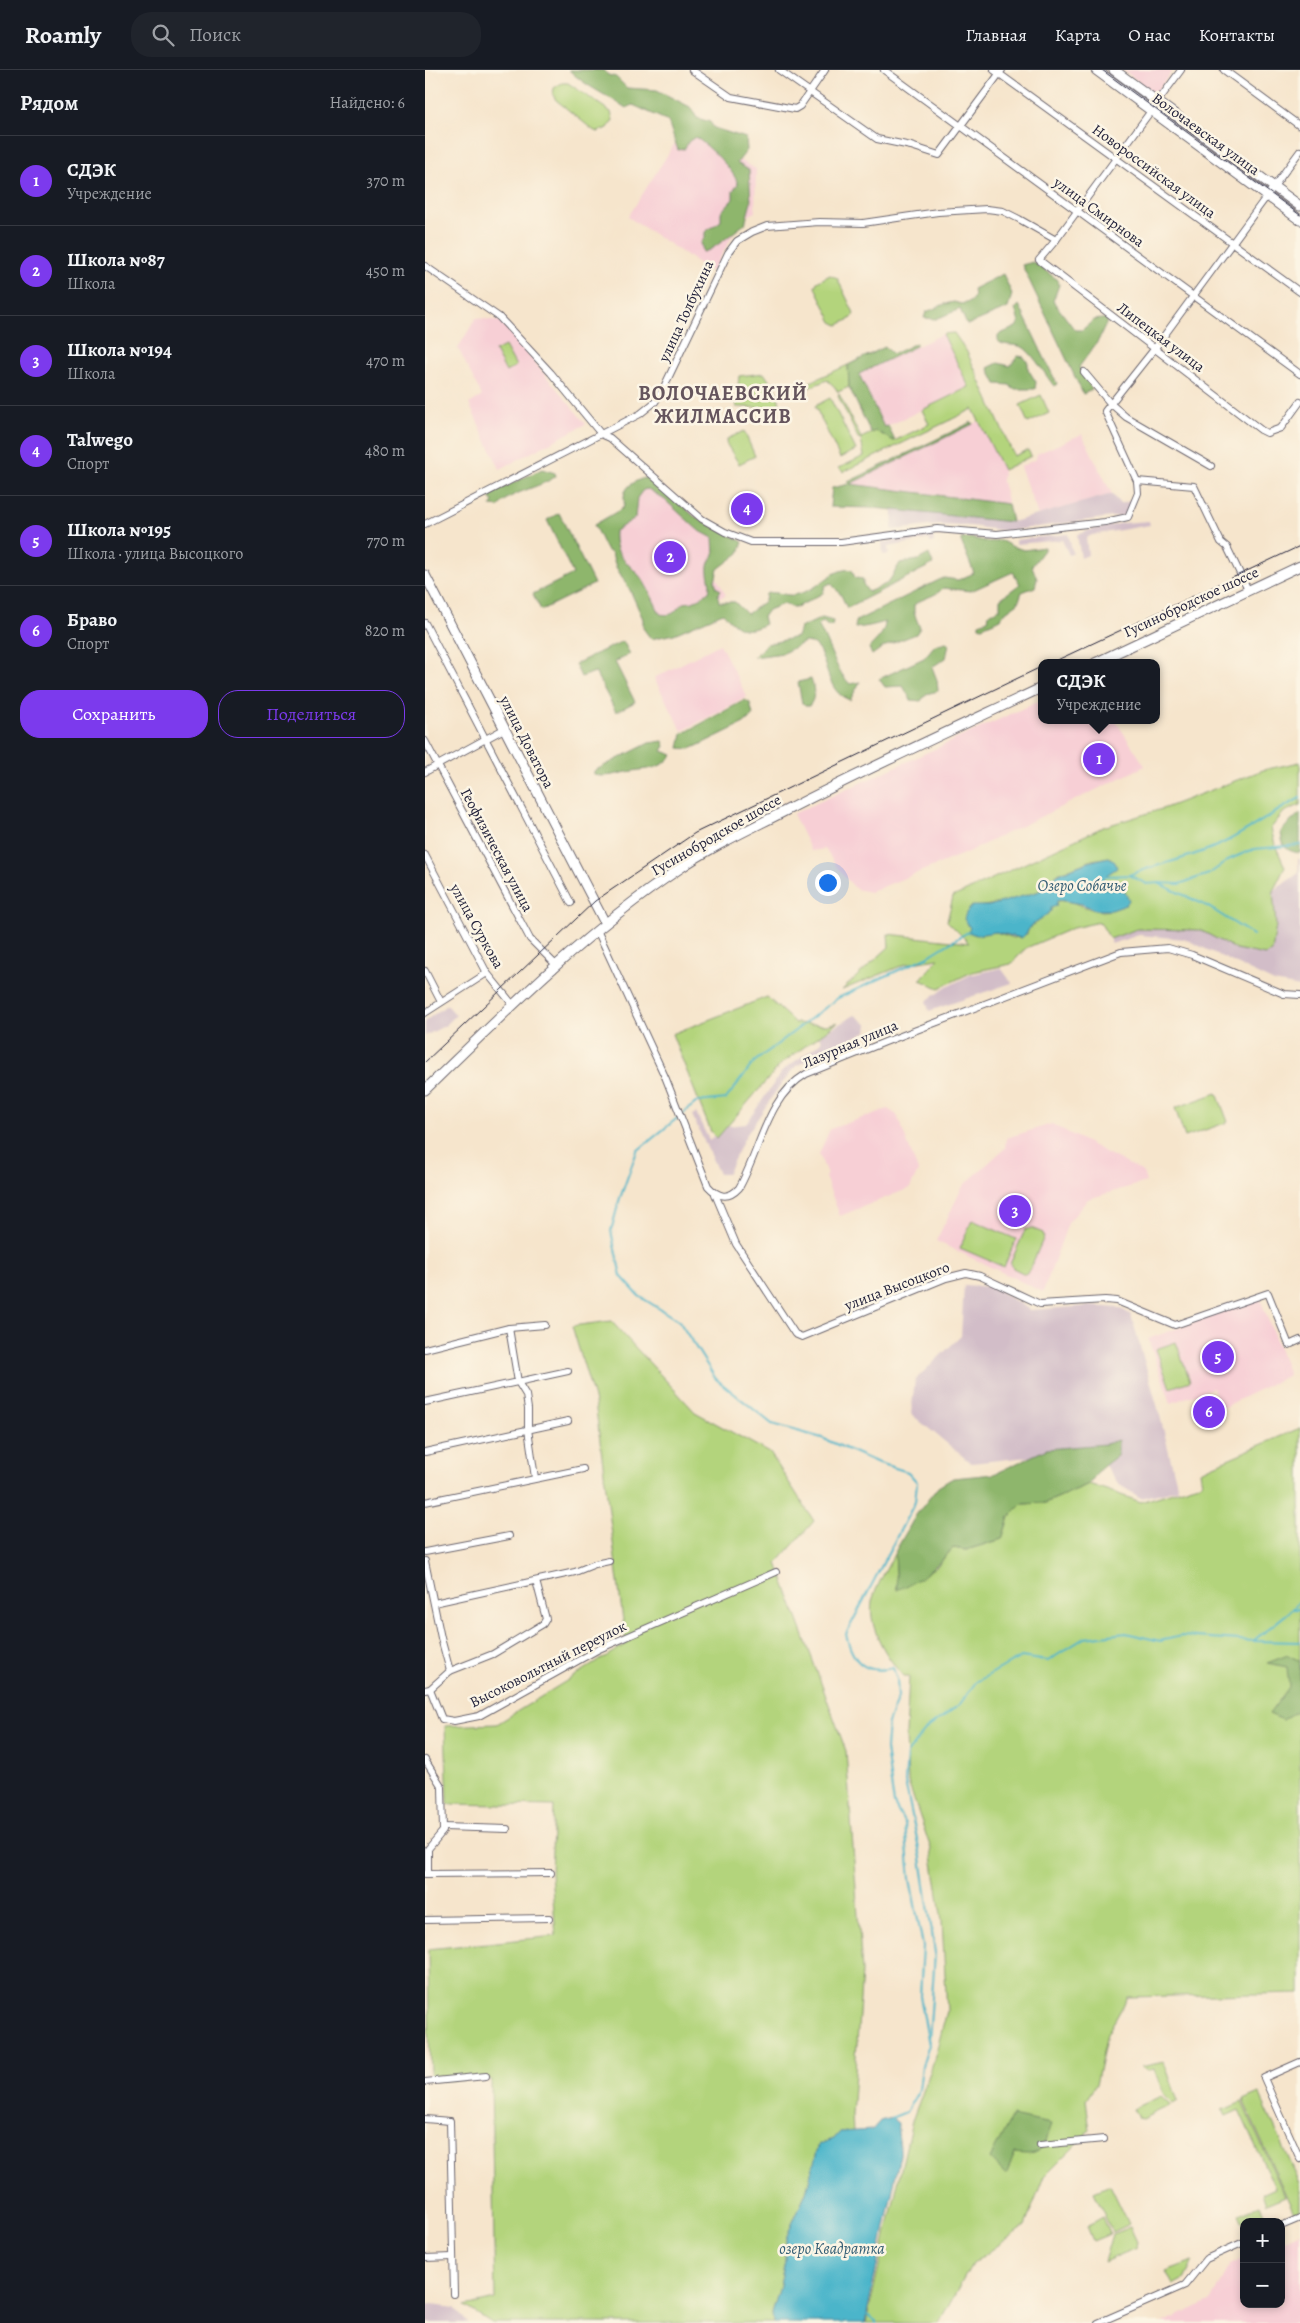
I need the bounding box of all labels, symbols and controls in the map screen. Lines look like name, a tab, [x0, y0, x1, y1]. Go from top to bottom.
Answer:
search box	[131, 12, 481, 57]
text: Roamly	[25, 19, 101, 51]
icon: search	[149, 21, 177, 49]
text: Поиск	[189, 22, 241, 48]
text: Главная	[966, 23, 1027, 47]
text: Карта	[1055, 23, 1100, 47]
text: О нас	[1128, 23, 1171, 47]
text: Контакты	[1199, 23, 1275, 47]
street label: Волочаевская улица	[1148, 88, 1264, 180]
text: Рядом	[20, 89, 78, 117]
text: Найдено: 6	[330, 92, 405, 114]
street label: Новороссийская улица	[1088, 119, 1220, 223]
text: СДЭК	[67, 157, 116, 183]
text: 1	[33, 170, 39, 192]
text: 370 m	[367, 170, 405, 192]
street label: улица Смирнова	[1049, 172, 1148, 252]
text: Учреждение	[67, 183, 152, 205]
text: Школа №87	[67, 247, 165, 273]
street label: улица Толбухина	[653, 257, 718, 366]
text: 2	[32, 260, 40, 282]
text: 450 m	[366, 260, 405, 282]
text: Школа	[67, 273, 115, 295]
street label: Липецкая улица	[1113, 297, 1209, 377]
text: Школа №194	[67, 337, 172, 363]
text: 3	[33, 350, 39, 372]
text: 470 m	[366, 350, 405, 372]
text: Школа	[67, 363, 115, 385]
district label: ВОЛОЧАЕВСКИЙ ЖИЛМАССИВ	[638, 380, 808, 430]
text: Talwego	[67, 427, 133, 453]
text: 4	[32, 440, 40, 462]
text: 480 m	[365, 440, 405, 462]
text: Спорт	[67, 453, 109, 475]
pin: 4	[731, 490, 763, 528]
text: Школа №195	[67, 517, 171, 543]
text: 5	[33, 530, 39, 552]
text: 770 m	[367, 530, 405, 552]
pin: 2	[654, 538, 686, 576]
text: Школа · улица Высоцкого	[67, 543, 243, 565]
street label: Гусинобродское шоссе	[1120, 562, 1262, 642]
text: Браво	[67, 607, 117, 633]
text: 6	[32, 620, 40, 642]
text: 820 m	[365, 620, 405, 642]
text: Спорт	[67, 633, 109, 655]
popup	[1038, 659, 1160, 724]
text: СДЭК	[1057, 668, 1106, 694]
button: Сохранить	[20, 690, 208, 738]
button: Поделиться	[218, 690, 405, 738]
street label: улица Доватора	[495, 691, 559, 792]
text: Учреждение	[1057, 694, 1141, 716]
pin: 1	[1083, 740, 1115, 778]
street label: Геофизическая улица	[456, 785, 538, 915]
street label: Гусинобродское шоссе	[647, 790, 785, 880]
your location	[815, 870, 841, 896]
water label: Озеро Собачье	[1038, 875, 1127, 897]
street label: улица Суркова	[445, 879, 509, 972]
street label: Лазурная улица	[799, 1015, 901, 1073]
pin: 3	[999, 1192, 1031, 1230]
street label: улица Высоцкого	[841, 1257, 952, 1316]
pin: 5	[1202, 1338, 1234, 1376]
pin: 6	[1193, 1393, 1225, 1431]
street label: Высоковольтный переулок	[466, 1616, 630, 1712]
map controls	[1240, 2218, 1285, 2308]
button: +	[1240, 2218, 1285, 2263]
water label: озеро Квадратка	[779, 2238, 885, 2260]
button: −	[1240, 2263, 1285, 2308]

